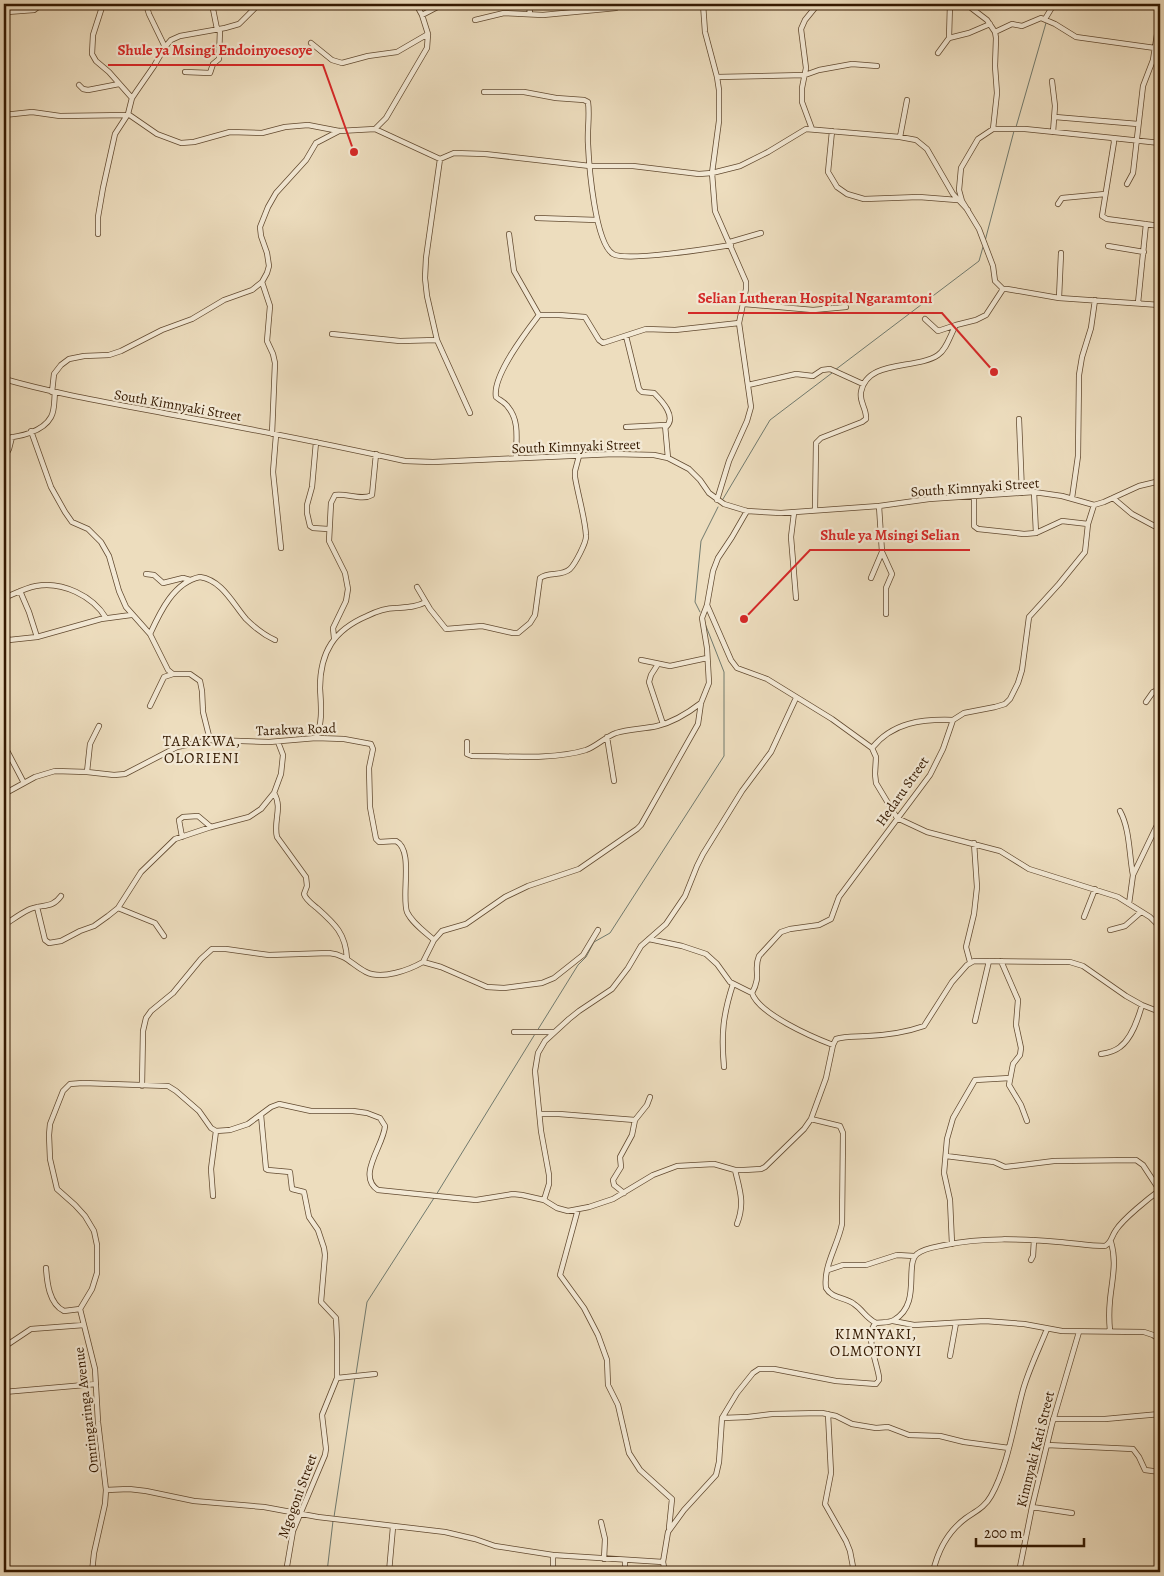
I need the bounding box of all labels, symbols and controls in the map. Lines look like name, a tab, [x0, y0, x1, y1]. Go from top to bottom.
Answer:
callout: Shule ya Msingi Endoinyoesoye	[108, 35, 323, 65]
text: Shule ya Msingi Endoinyoesoye	[118, 40, 312, 60]
callout: Selian Lutheran Hospital Ngaramtoni	[688, 283, 942, 313]
text: Selian Lutheran Hospital Ngaramtoni	[698, 288, 933, 308]
street label: South Kimnyaki Street	[113, 385, 243, 426]
street label: South Kimnyaki Street	[511, 435, 641, 458]
street label: South Kimnyaki Street	[910, 473, 1040, 501]
callout: Shule ya Msingi Selian	[810, 520, 970, 550]
text: Shule ya Msingi Selian	[820, 525, 960, 545]
street label: Tarakwa Road	[256, 719, 337, 740]
district label: TARAKWA, OLORIENI	[163, 731, 241, 768]
street label: Hedaru Street	[871, 752, 934, 830]
district label: KIMNYAKI, OLMOTONYI	[830, 1324, 922, 1361]
street label: Omringaringa Avenue	[69, 1346, 104, 1474]
street label: Kimnyaki Kati Street	[1012, 1389, 1059, 1509]
street label: Mgogoni Street	[273, 1451, 322, 1541]
scale bar	[976, 1516, 1084, 1548]
text: 200 m	[984, 1523, 1023, 1543]

